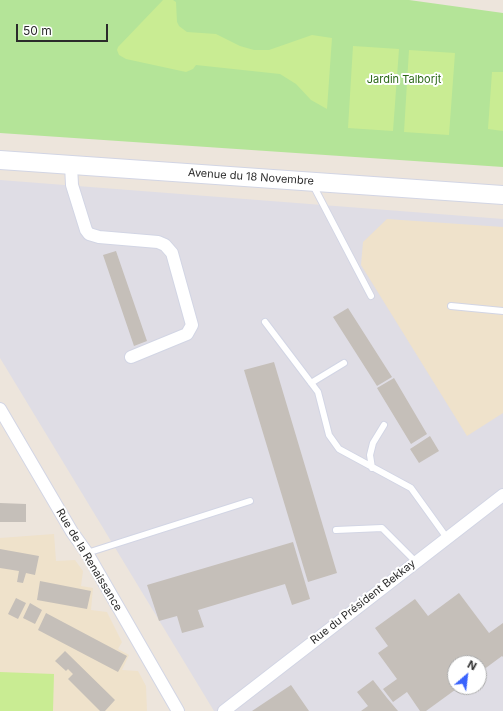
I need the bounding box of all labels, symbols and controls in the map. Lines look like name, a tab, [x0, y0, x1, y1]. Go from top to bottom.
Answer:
scale bar	[18, 16, 110, 42]
text: 50 m	[23, 23, 52, 38]
park label: Jardin Talborjt	[367, 73, 441, 87]
street label: Avenue du 18 Novembre	[188, 166, 314, 188]
street label: Rue de la Renaissance	[53, 506, 125, 614]
street label: Rue du Président Bekkay	[308, 557, 418, 647]
north arrow	[447, 655, 487, 695]
text: N	[465, 657, 479, 673]

